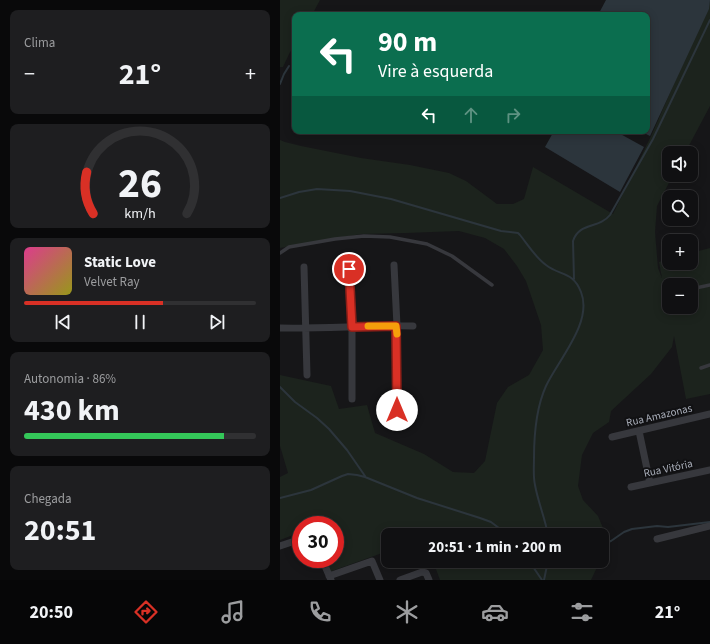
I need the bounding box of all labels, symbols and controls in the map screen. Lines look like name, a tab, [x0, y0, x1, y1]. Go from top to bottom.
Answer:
text: 90 m	[378, 22, 437, 62]
icon: left	[312, 28, 364, 80]
text: Clima	[24, 34, 55, 52]
text: 21°	[119, 53, 161, 96]
text: −	[24, 58, 35, 90]
text: +	[245, 58, 256, 90]
text: Vire à esquerda	[378, 59, 493, 84]
icon: left	[418, 104, 440, 126]
icon: ahead	[460, 104, 482, 126]
icon: right	[502, 104, 524, 126]
map controls	[662, 146, 698, 314]
button: sound	[662, 146, 698, 182]
text: 26	[118, 154, 162, 214]
button: search	[662, 190, 698, 226]
text: km/h	[124, 203, 156, 224]
button: +	[662, 234, 698, 270]
text: Static Love	[84, 252, 156, 273]
pin	[332, 252, 366, 286]
icon: arrive	[338, 258, 360, 280]
text: Velvet Ray	[84, 273, 140, 291]
button: −	[662, 278, 698, 314]
icon: previous	[52, 311, 74, 333]
icon: pause	[129, 311, 151, 333]
icon: next	[206, 311, 228, 333]
text: Autonomia · 86%	[24, 370, 116, 388]
text: 430 km	[24, 389, 120, 432]
position arrow	[376, 389, 418, 431]
street label: Rua Amazonas	[625, 401, 694, 430]
street label: Rua Vitória	[642, 456, 694, 481]
text: Chegada	[24, 490, 71, 508]
text: 20:51	[24, 509, 96, 552]
speed limit sign: 30	[292, 516, 344, 568]
text: 20:51 · 1 min · 200 m	[428, 537, 562, 558]
icon: directions	[132, 598, 160, 626]
icon: music	[219, 598, 247, 626]
icon: phone	[306, 598, 334, 626]
icon: climate	[393, 598, 421, 626]
icon: car	[481, 598, 509, 626]
icon: filters	[568, 598, 596, 626]
text: 20:50	[30, 600, 73, 625]
text: 21°	[655, 600, 680, 625]

